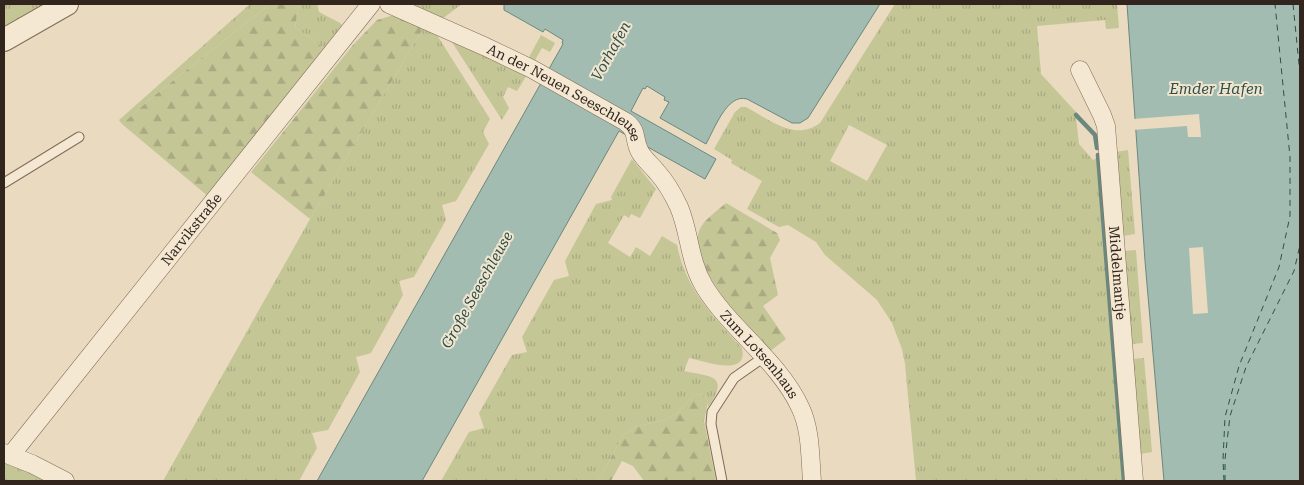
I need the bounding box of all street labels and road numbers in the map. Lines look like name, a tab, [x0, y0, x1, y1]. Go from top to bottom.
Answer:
street label: An der Neuen Seeschleuse	[485, 41, 644, 143]
street label: Narvikstraße	[158, 190, 225, 268]
street label: Middelmantje	[1106, 225, 1129, 321]
street label: Zum Lotsenhaus	[717, 307, 802, 401]

